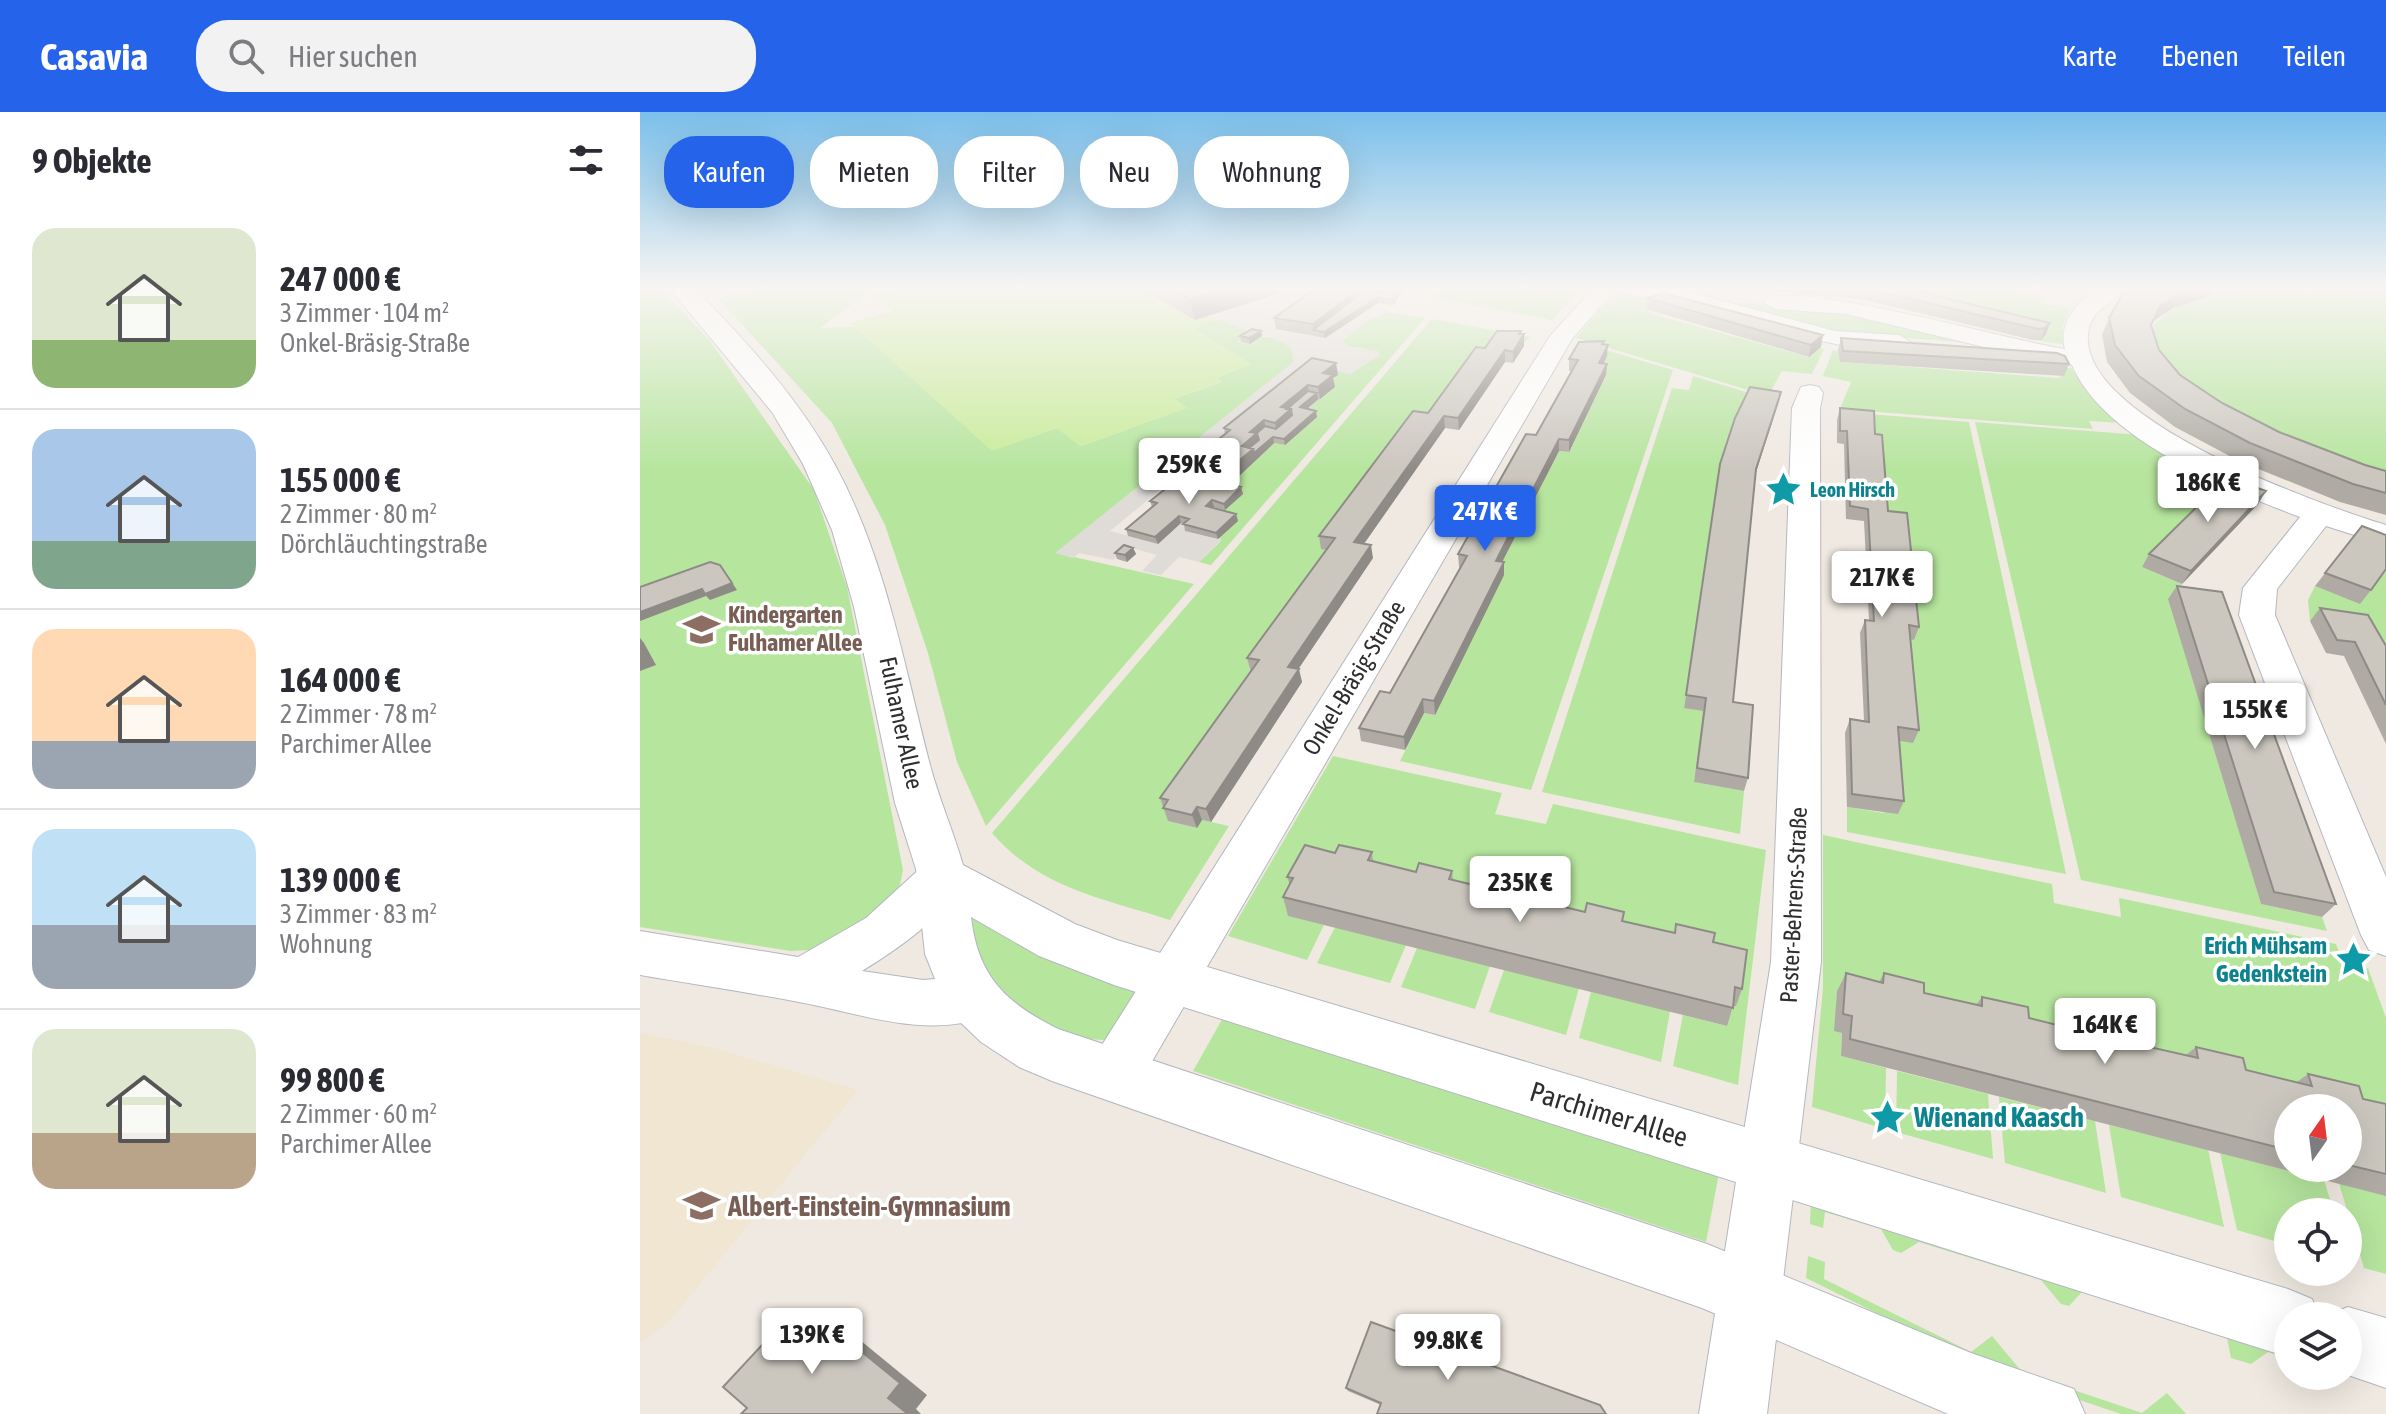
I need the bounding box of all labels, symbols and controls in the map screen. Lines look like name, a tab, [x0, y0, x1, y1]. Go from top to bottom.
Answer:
search box	[196, 20, 756, 92]
icon: search	[224, 34, 268, 78]
text: Casavia	[40, 35, 148, 78]
text: Hier suchen	[288, 39, 418, 73]
text: Karte	[2062, 40, 2117, 72]
text: Ebenen	[2161, 40, 2239, 72]
text: Teilen	[2283, 40, 2346, 72]
chip: Kaufen	[664, 136, 794, 208]
chip: Mieten	[810, 136, 938, 208]
chip: Filter	[954, 136, 1064, 208]
chip: Neu	[1080, 136, 1178, 208]
chip: Wohnung	[1194, 136, 1349, 208]
icon: filters	[564, 138, 608, 182]
text: 9 Objekte	[32, 141, 152, 180]
text: 247 000 €	[280, 259, 401, 298]
icon: home	[96, 260, 192, 356]
text: 3 Zimmer · 104 m²	[280, 298, 449, 328]
text: Onkel-Bräsig-Straße	[280, 328, 470, 358]
pin: 259K €	[1124, 438, 1254, 506]
text: 259K €	[1157, 449, 1221, 479]
pin: 186K €	[2143, 456, 2273, 524]
text: 155 000 €	[280, 460, 401, 499]
icon: home	[96, 461, 192, 557]
text: 186K €	[2176, 467, 2240, 497]
place icon: Leon Hirsch	[1765, 471, 1803, 509]
place label: Leon Hirsch	[1810, 478, 1895, 501]
pin: 247K €	[1420, 485, 1550, 553]
text: 247K €	[1453, 496, 1517, 526]
text: 2 Zimmer · 80 m²	[280, 499, 437, 529]
text: Dörchläuchtingstraße	[280, 529, 488, 559]
pin: 217K €	[1817, 551, 1947, 619]
text: 217K €	[1850, 562, 1914, 592]
street label: Onkel-Bräsig-Straße	[1297, 596, 1410, 760]
place label: Kindergarten Fulhamer Allee	[728, 601, 863, 656]
school or university icon: Kindergarten Fulhamer Allee	[683, 610, 721, 648]
street label: Fulhamer Allee	[874, 654, 929, 792]
text: 164 000 €	[280, 660, 401, 699]
icon: home	[96, 661, 192, 757]
pin: 155K €	[2190, 683, 2320, 751]
text: 155K €	[2223, 694, 2287, 724]
text: 2 Zimmer · 78 m²	[280, 699, 437, 729]
text: Parchimer Allee	[280, 729, 432, 759]
street label: Paster-Behrens-Straße	[1775, 806, 1812, 1004]
pin: 235K €	[1455, 856, 1585, 924]
text: 139 000 €	[280, 860, 401, 899]
icon: home	[96, 861, 192, 957]
text: 235K €	[1488, 867, 1552, 897]
text: 3 Zimmer · 83 m²	[280, 899, 437, 929]
text: Wohnung	[280, 929, 372, 959]
place label: Erich Mühsam Gedenkstein	[2204, 932, 2327, 987]
place icon: Erich Mühsam Gedenkstein	[2334, 941, 2372, 979]
pin: 164K €	[2040, 998, 2170, 1066]
text: 164K €	[2073, 1009, 2137, 1039]
text: 99 800 €	[280, 1060, 385, 1099]
icon: home	[96, 1061, 192, 1157]
street label: Parchimer Allee	[1526, 1075, 1692, 1153]
north arrow	[2274, 1094, 2362, 1182]
map controls	[2274, 1094, 2362, 1390]
place icon: Wienand Kaasch	[1869, 1098, 1907, 1136]
text: 2 Zimmer · 60 m²	[280, 1099, 437, 1129]
place label: Wienand Kaasch	[1913, 1101, 2084, 1133]
text: Parchimer Allee	[280, 1129, 432, 1159]
school or university icon: Albert-Einstein-Gymnasium	[683, 1187, 721, 1225]
place label: Albert-Einstein-Gymnasium	[727, 1190, 1011, 1222]
button: locate	[2274, 1198, 2362, 1286]
button: layers	[2274, 1302, 2362, 1390]
pin: 139K €	[747, 1308, 877, 1376]
pin: 99.8K €	[1374, 1314, 1522, 1382]
text: 139K €	[780, 1319, 844, 1349]
text: 99.8K €	[1413, 1325, 1483, 1355]

